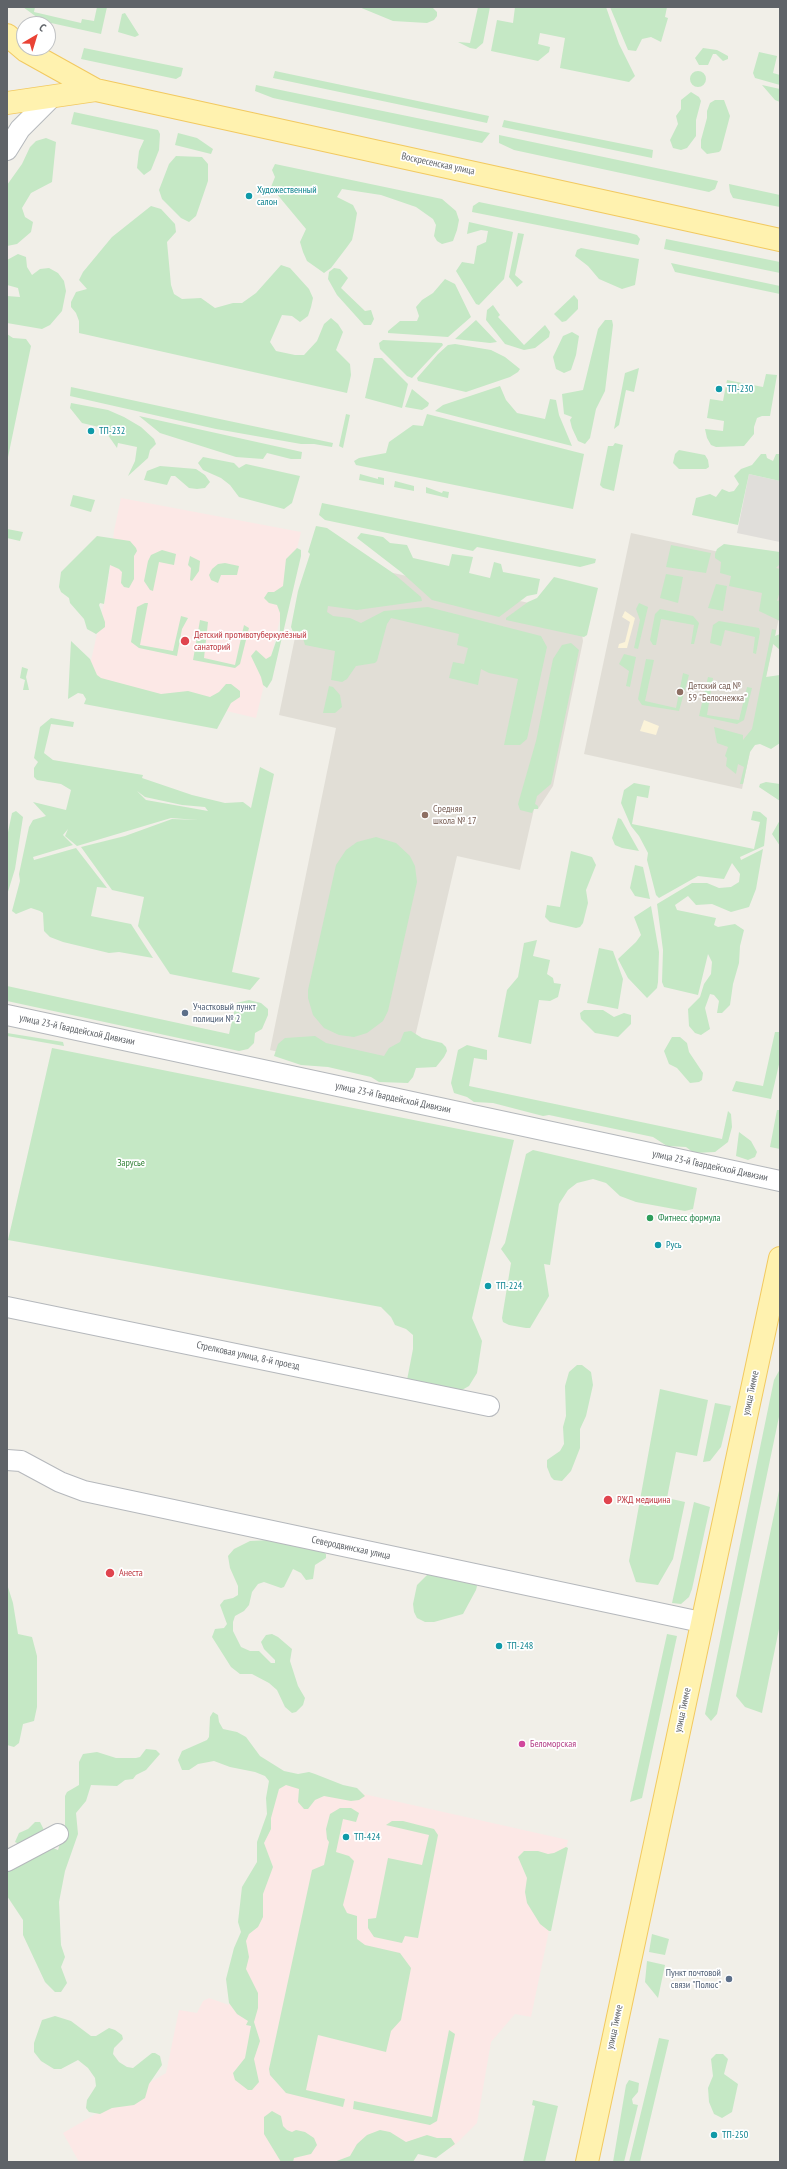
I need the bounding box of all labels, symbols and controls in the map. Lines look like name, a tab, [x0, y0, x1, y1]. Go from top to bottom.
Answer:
north arrow	[16, 16, 56, 56]
text: С	[36, 20, 49, 34]
street label: Воскресенская улица	[400, 150, 476, 178]
place label: Художественный салон	[257, 184, 317, 208]
marker: Художественный салон	[244, 191, 254, 201]
place label: ТП-230	[727, 383, 753, 395]
marker: ТП-230	[714, 384, 724, 394]
place label: ТП-232	[99, 425, 125, 437]
marker: ТП-232	[86, 426, 96, 436]
place label: Детский противотуберкулёзный санаторий	[194, 629, 307, 652]
marker: Детский противотуберкулёзный санаторий	[179, 635, 191, 647]
place label: Детский сад № 59 "Белоснежка"	[688, 680, 747, 704]
marker: Детский сад № 59 "Белоснежка"	[675, 687, 685, 697]
place label: Средняя школа № 17	[433, 803, 477, 826]
marker: Средняя школа № 17	[420, 810, 430, 820]
place label: Участковый пункт полиции № 2	[193, 1001, 256, 1024]
marker: Участковый пункт полиции № 2	[180, 1008, 190, 1018]
street label: улица 23-й Гвардейской Дивизии	[18, 1012, 136, 1048]
street label: улица 23-й Гвардейской Дивизии	[334, 1080, 452, 1116]
street label: улица 23-й Гвардейской Дивизии	[651, 1148, 769, 1184]
park label: Зарусье	[117, 1157, 145, 1169]
place label: Фитнесс формула	[658, 1212, 720, 1224]
marker: Фитнесс формула	[645, 1213, 655, 1223]
place label: Русь	[666, 1239, 682, 1251]
marker: Русь	[653, 1240, 663, 1250]
place label: ТП-224	[496, 1280, 522, 1292]
marker: ТП-224	[483, 1281, 493, 1291]
street label: Стрелковая улица, 8-й проезд	[195, 1339, 301, 1373]
street label: улица Тимме	[740, 1370, 762, 1416]
marker: РЖД медицина	[602, 1494, 614, 1506]
place label: РЖД медицина	[617, 1494, 671, 1506]
street label: Северодвинская улица	[310, 1534, 392, 1562]
marker: Анеста	[104, 1567, 116, 1579]
place label: Анеста	[119, 1567, 143, 1579]
place label: ТП-248	[507, 1640, 533, 1652]
marker: ТП-248	[494, 1641, 504, 1651]
street label: улица Тимме	[672, 1687, 694, 1733]
place label: Беломорская	[530, 1738, 576, 1750]
marker: Беломорская	[517, 1739, 527, 1749]
place label: ТП-424	[354, 1831, 380, 1843]
marker: ТП-424	[341, 1832, 351, 1842]
place label: Пункт почтовой связи "Полюс"	[666, 1967, 721, 1990]
marker: Пункт почтовой связи "Полюс"	[724, 1974, 734, 1984]
street label: улица Тимме	[604, 2004, 626, 2050]
place label: ТП-250	[722, 2129, 748, 2141]
marker: ТП-250	[709, 2130, 719, 2140]

